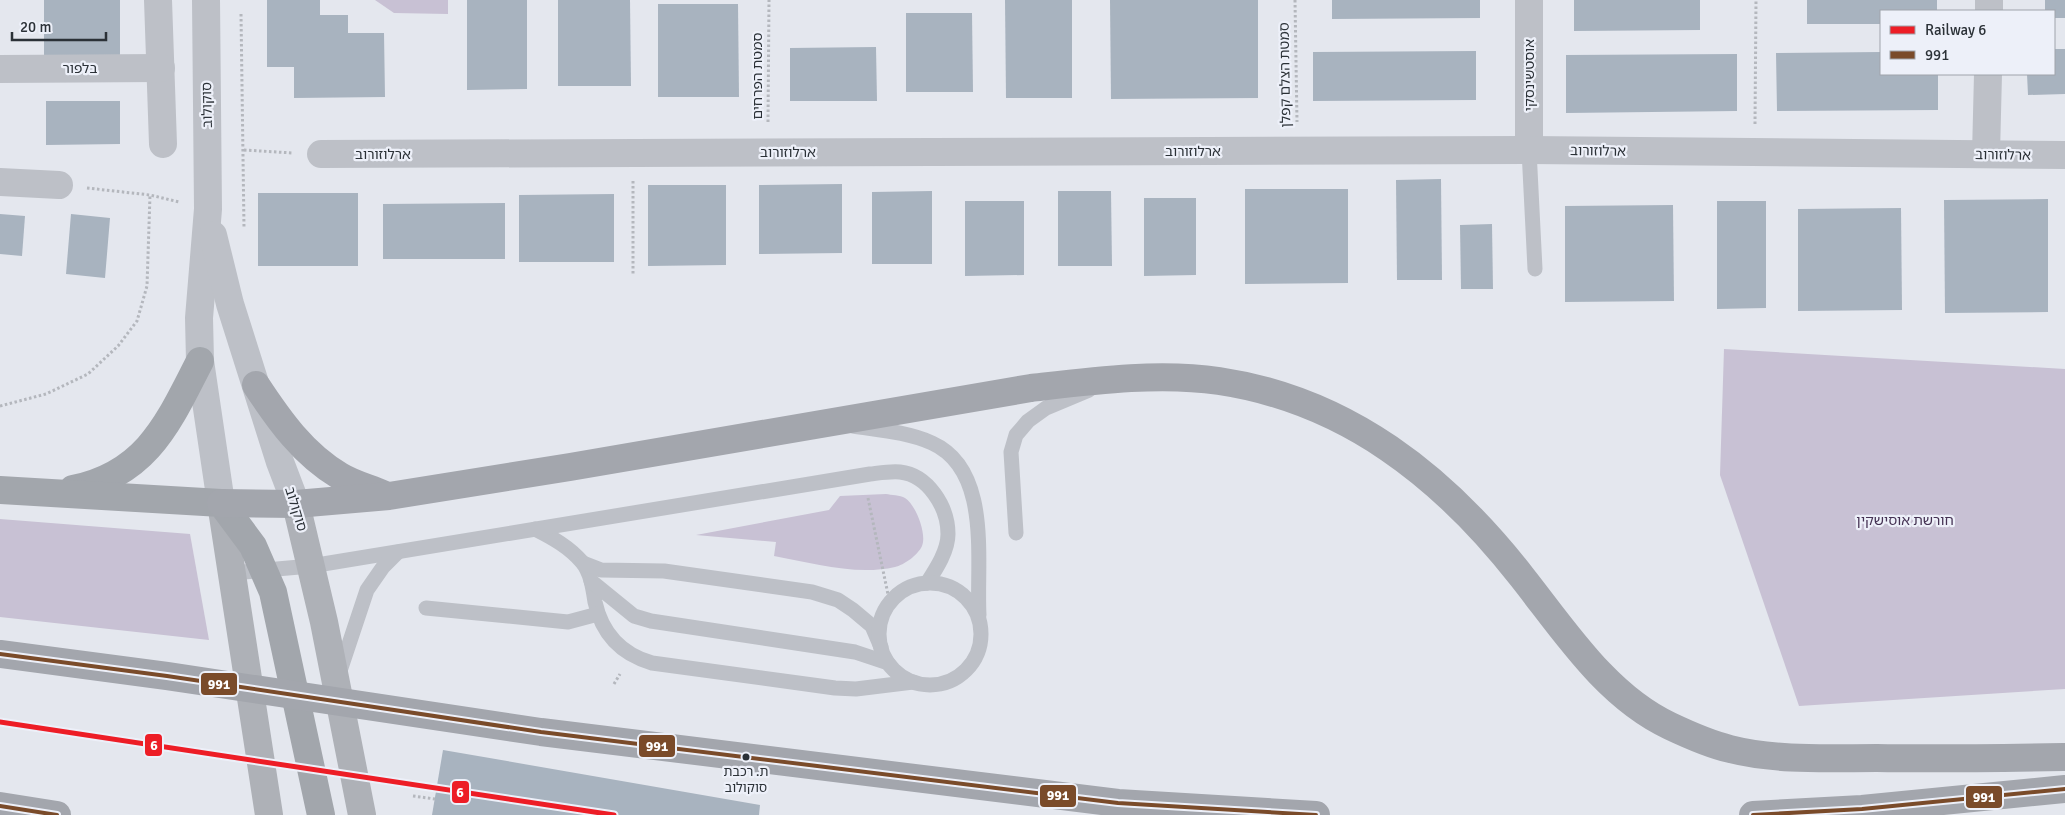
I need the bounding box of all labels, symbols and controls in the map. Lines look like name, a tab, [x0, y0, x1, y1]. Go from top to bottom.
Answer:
scale bar	[12, 10, 106, 42]
legend	[1880, 10, 2055, 75]
text: 20 m	[20, 18, 51, 36]
text: Railway 6	[1925, 21, 1986, 39]
street label: סמטת הצלם קפלן	[1276, 22, 1294, 128]
street label: סמטת הפרחים	[749, 33, 766, 119]
street label: אוסטשינסקי	[1521, 39, 1538, 111]
text: 991	[1925, 46, 1949, 64]
street label: בלפור	[63, 60, 97, 77]
street label: סוקולוב	[198, 82, 216, 128]
street label: ארלוזורוב	[1570, 142, 1626, 160]
street label: ארלוזורוב	[1165, 143, 1221, 160]
street label: ארלוזורוב	[760, 144, 816, 161]
street label: ארלוזורוב	[355, 146, 411, 163]
street label: ארלוזורוב	[1975, 146, 2031, 164]
street label: סוקולוב	[281, 485, 311, 533]
park label: חורשת אוסישקין	[1856, 512, 1954, 529]
line badge: 991	[200, 672, 238, 696]
text: 991	[208, 676, 231, 693]
line badge: 6	[144, 733, 163, 757]
line badge: 991	[638, 734, 676, 758]
text: 6	[150, 737, 158, 754]
text: 991	[646, 738, 669, 755]
marker: ת. רכבת סוקולוב	[741, 752, 751, 762]
place label: ת. רכבת סוקולוב	[724, 764, 768, 796]
line badge: 6	[451, 780, 470, 804]
text: 6	[456, 784, 464, 801]
line badge: 991	[1039, 784, 1077, 808]
line badge: 991	[1965, 785, 2003, 809]
text: 991	[1047, 787, 1070, 804]
text: 991	[1973, 789, 1996, 806]

